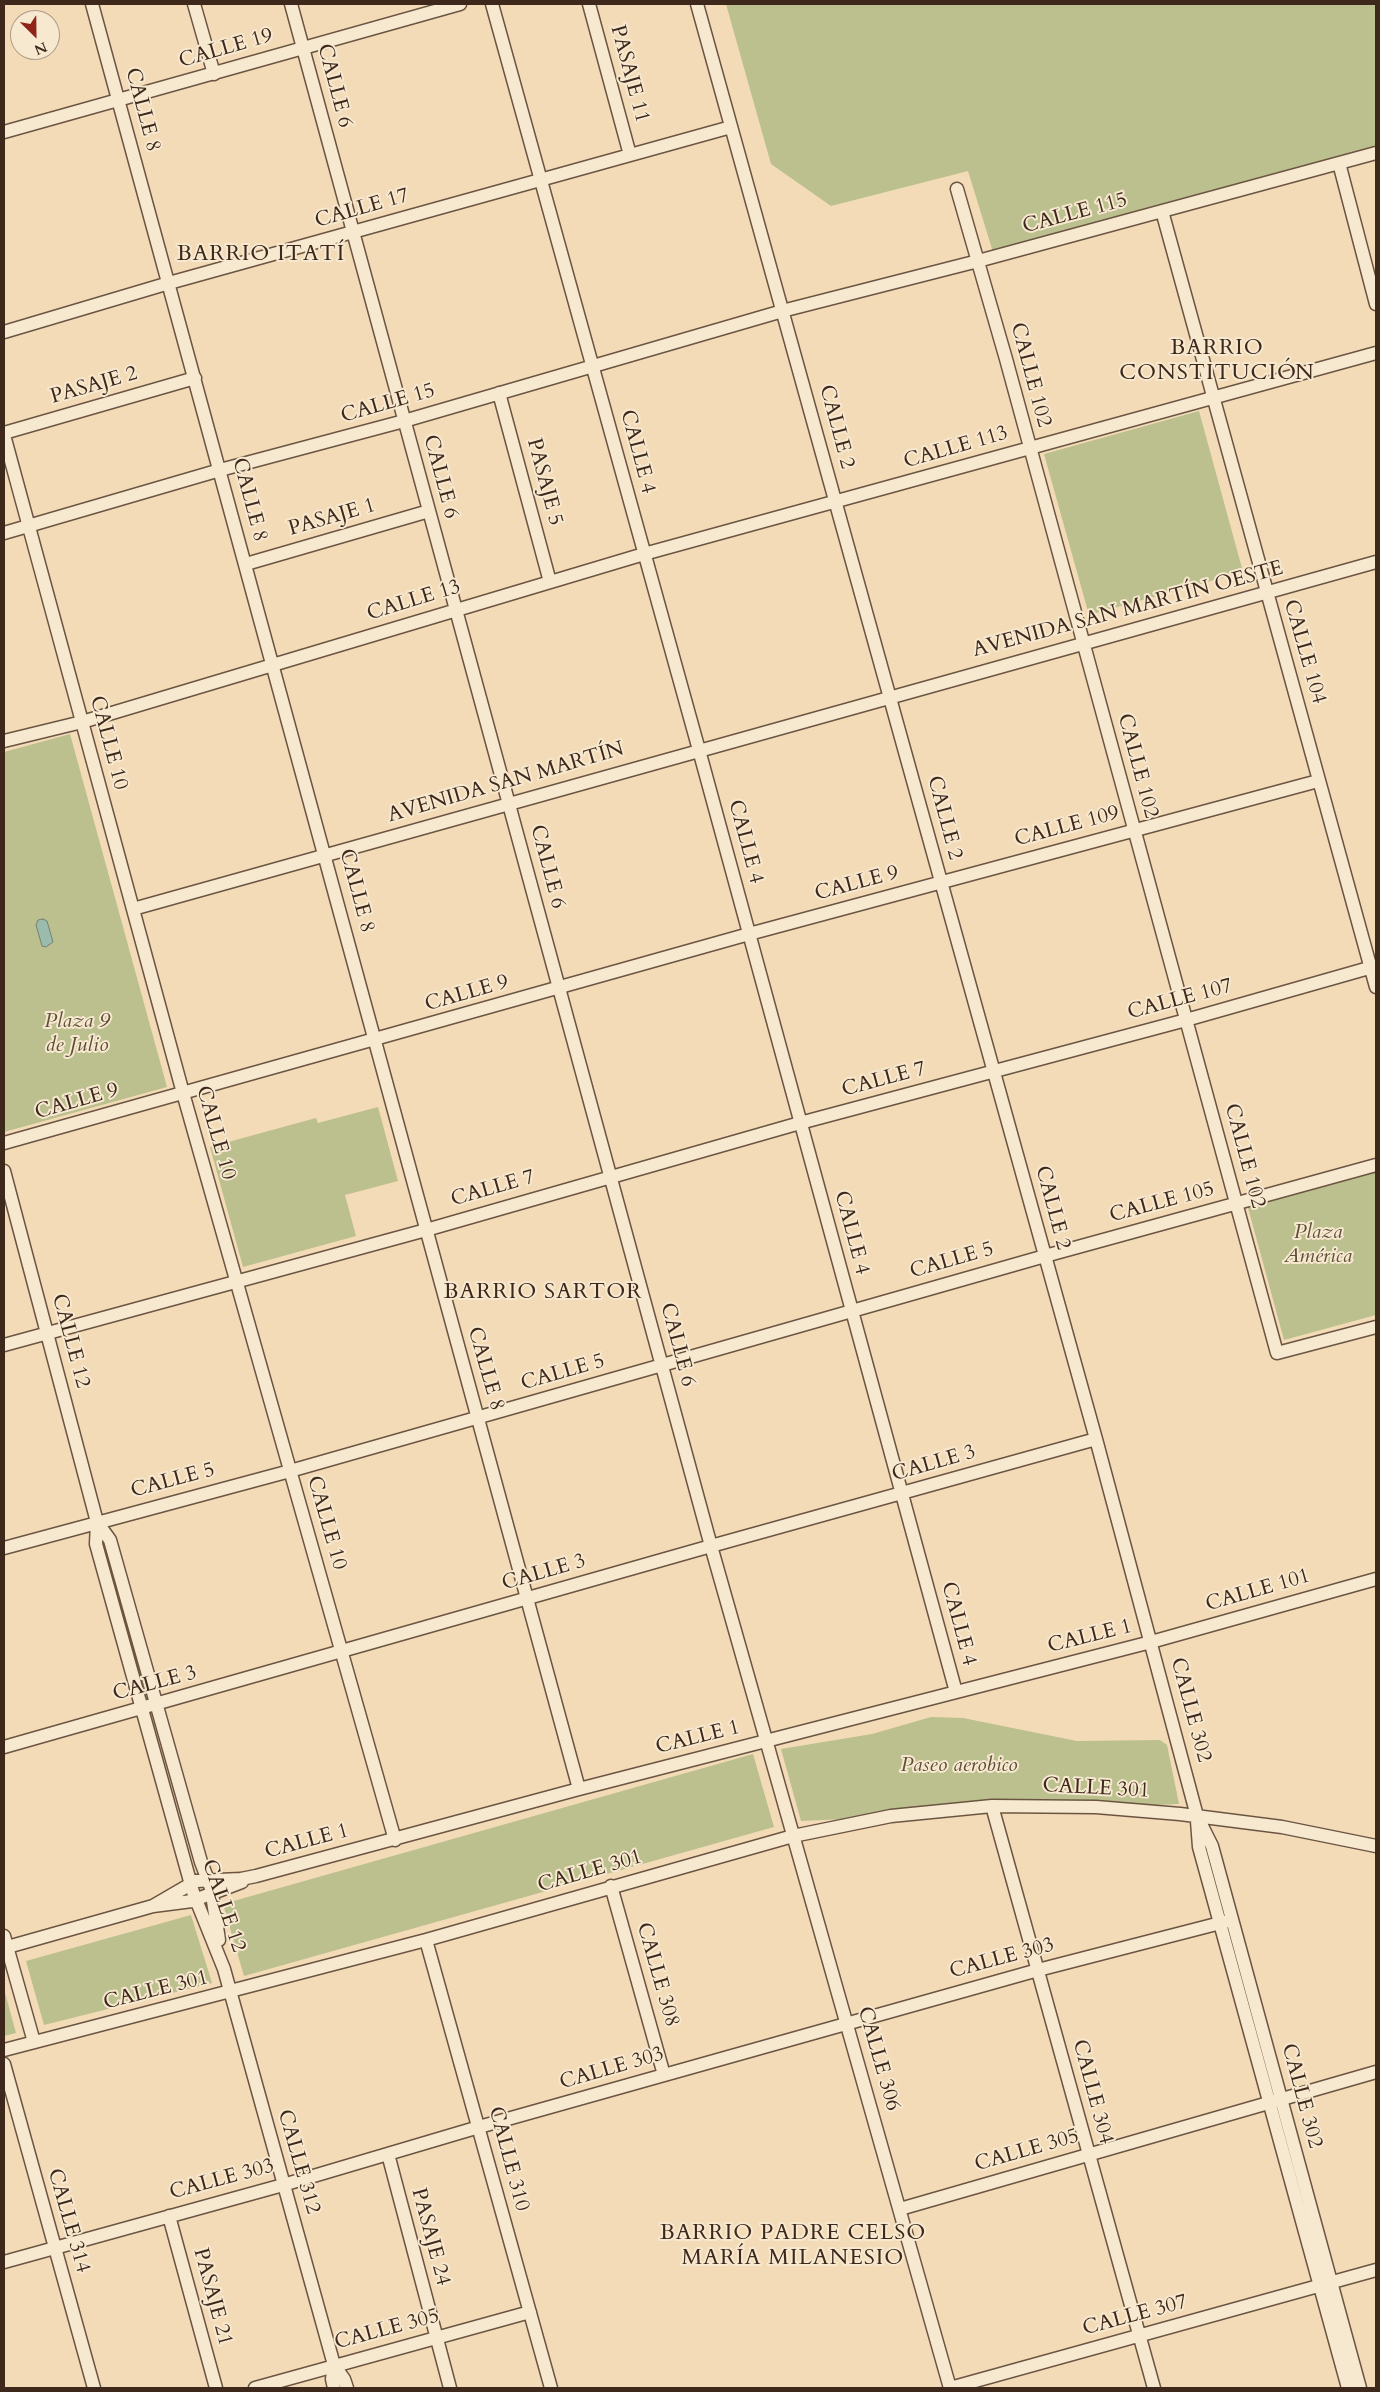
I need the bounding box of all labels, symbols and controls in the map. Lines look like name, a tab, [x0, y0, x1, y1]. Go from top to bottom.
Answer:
north arrow	[10, 10, 60, 60]
street label: PASAJE 11	[604, 22, 654, 126]
street label: CALLE 19	[176, 24, 276, 74]
text: N	[31, 37, 50, 59]
street label: CALLE 6	[311, 41, 357, 131]
street label: CALLE 8	[119, 65, 165, 155]
street label: CALLE 17	[312, 184, 412, 234]
street label: CALLE 115	[1020, 188, 1130, 240]
district label: BARRIO ITATÍ	[175, 242, 347, 268]
street label: CALLE 102	[1004, 320, 1056, 430]
district label: BARRIO CONSTITUCIÓN	[1118, 336, 1316, 388]
street label: PASAJE 2	[48, 362, 140, 410]
street label: CALLE 15	[338, 379, 438, 429]
street label: CALLE 2	[813, 382, 859, 472]
street label: CALLE 4	[614, 407, 660, 497]
street label: CALLE 113	[901, 421, 1011, 475]
street label: CALLE 6	[417, 432, 463, 522]
street label: PASAJE 5	[520, 436, 568, 528]
street label: CALLE 8	[226, 455, 272, 545]
street label: PASAJE 1	[286, 494, 378, 542]
street label: AVENIDA SAN MARTÍN OESTE	[970, 556, 1286, 664]
street label: CALLE 13	[364, 575, 464, 627]
street label: CALLE 104	[1277, 597, 1331, 707]
street label: CALLE 10	[83, 693, 133, 793]
street label: CALLE 102	[1111, 711, 1163, 821]
street label: AVENIDA SAN MARTÍN	[385, 737, 627, 829]
street label: CALLE 2	[921, 773, 967, 863]
street label: CALLE 4	[722, 797, 768, 887]
street label: CALLE 109	[1012, 801, 1122, 853]
street label: CALLE 6	[524, 822, 570, 912]
street label: CALLE 8	[333, 846, 379, 936]
street label: CALLE 9	[812, 861, 902, 907]
street label: CALLE 9	[422, 970, 512, 1018]
street label: CALLE 107	[1125, 974, 1235, 1026]
park label: Plaza 9 de Julio	[44, 1009, 110, 1059]
street label: CALLE 7	[839, 1057, 929, 1103]
street label: CALLE 9	[32, 1078, 122, 1126]
street label: CALLE 10	[190, 1083, 240, 1183]
street label: CALLE 102	[1218, 1101, 1270, 1211]
street label: CALLE 2	[1029, 1163, 1075, 1253]
street label: CALLE 7	[448, 1165, 538, 1213]
street label: CALLE 105	[1107, 1177, 1217, 1229]
street label: CALLE 4	[828, 1188, 874, 1278]
park label: Plaza América	[1284, 1220, 1352, 1270]
street label: CALLE 5	[907, 1237, 997, 1285]
district label: BARRIO SARTOR	[442, 1280, 644, 1306]
street label: CALLE 12	[45, 1291, 95, 1391]
street label: CALLE 6	[654, 1300, 700, 1390]
street label: CALLE 8	[461, 1324, 509, 1414]
street label: CALLE 5	[518, 1349, 608, 1397]
street label: CALLE 3	[889, 1440, 979, 1488]
street label: CALLE 5	[128, 1458, 218, 1504]
street label: CALLE 10	[301, 1473, 351, 1573]
street label: CALLE 3	[499, 1549, 589, 1597]
street label: CALLE 101	[1203, 1564, 1313, 1618]
street label: CALLE 4	[935, 1579, 981, 1669]
street label: CALLE 1	[1045, 1614, 1135, 1660]
street label: CALLE 302	[1164, 1655, 1216, 1765]
street label: CALLE 3	[110, 1661, 200, 1707]
street label: CALLE 1	[653, 1715, 743, 1761]
park label: Paseo aerobico	[900, 1753, 1018, 1779]
street label: CALLE 301	[1042, 1774, 1150, 1804]
street label: CALLE 1	[262, 1819, 352, 1865]
street label: CALLE 301	[535, 1845, 645, 1899]
street label: CALLE 12	[195, 1856, 251, 1956]
street label: CALLE 308	[630, 1920, 684, 2030]
street label: CALLE 303	[947, 1933, 1057, 1985]
street label: CALLE 301	[101, 1966, 211, 2016]
street label: CALLE 306	[851, 2004, 905, 2114]
street label: CALLE 304	[1066, 2037, 1118, 2147]
street label: CALLE 302	[1275, 2041, 1327, 2151]
street label: CALLE 303	[557, 2042, 667, 2096]
street label: CALLE 310	[482, 2104, 534, 2214]
street label: CALLE 312	[271, 2107, 325, 2217]
street label: CALLE 305	[972, 2124, 1082, 2178]
street label: CALLE 303	[167, 2154, 277, 2206]
street label: CALLE 314	[41, 2166, 95, 2276]
street label: PASAJE 24	[405, 2185, 455, 2289]
district label: BARRIO PADRE CELSO MARÍA MILANESIO	[657, 2221, 929, 2272]
street label: PASAJE 21	[187, 2245, 237, 2349]
street label: CALLE 307	[1080, 2290, 1190, 2342]
street label: CALLE 305	[332, 2304, 442, 2356]

